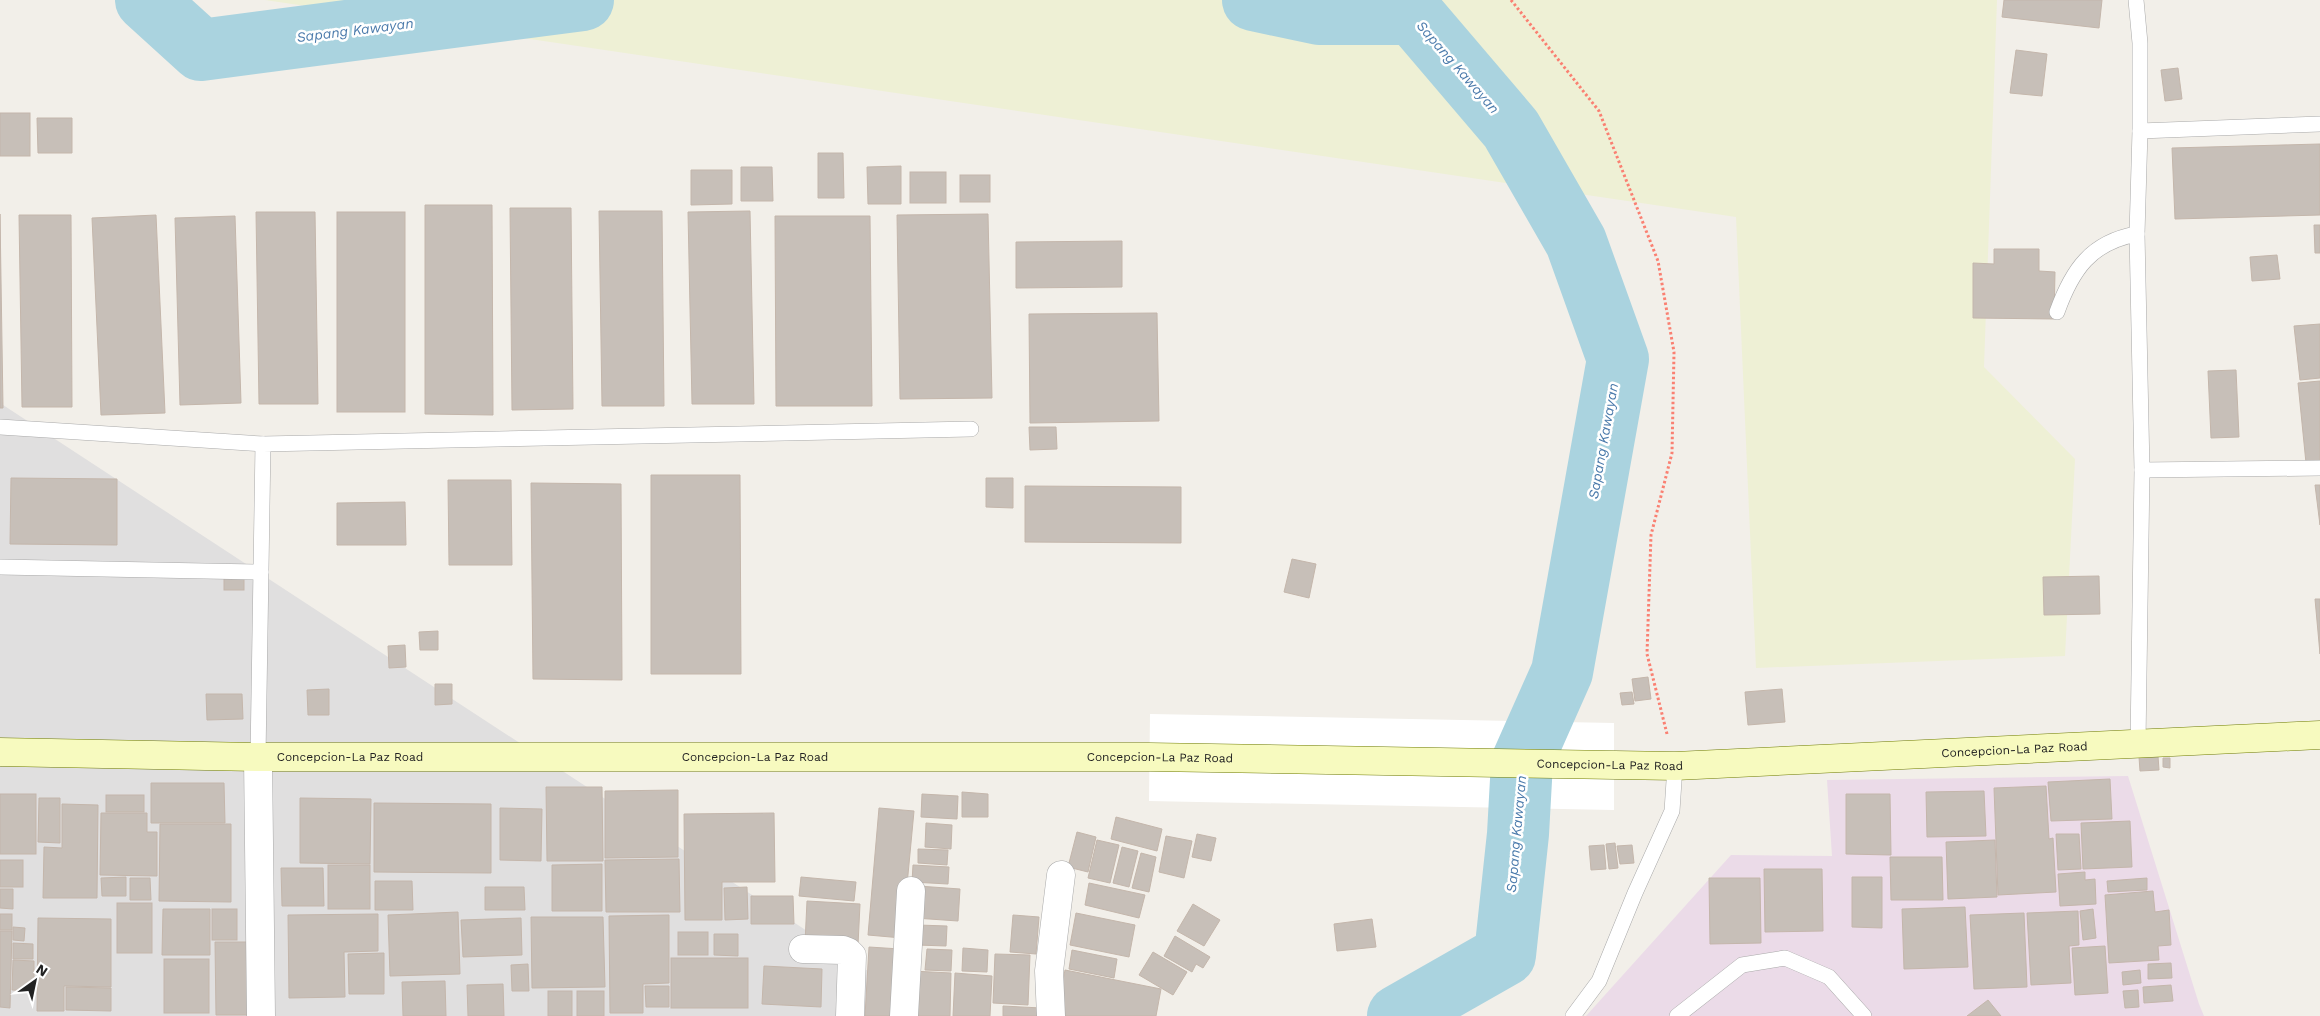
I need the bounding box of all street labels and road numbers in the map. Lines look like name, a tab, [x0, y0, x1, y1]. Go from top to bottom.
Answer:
street label: Concepcion-La Paz Road	[1941, 739, 2088, 760]
street label: Concepcion-La Paz Road	[277, 750, 423, 764]
street label: Concepcion-La Paz Road	[682, 750, 828, 764]
street label: Concepcion-La Paz Road	[1087, 750, 1233, 765]
street label: Concepcion-La Paz Road	[1537, 757, 1683, 773]

